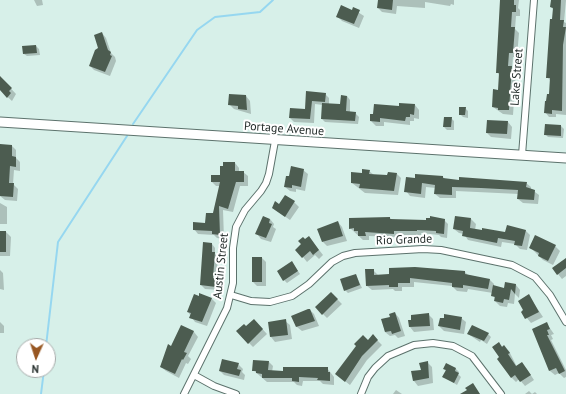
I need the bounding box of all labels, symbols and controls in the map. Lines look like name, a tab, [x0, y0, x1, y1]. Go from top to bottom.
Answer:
street label: Lake Street	[508, 48, 526, 106]
street label: Portage Avenue	[243, 119, 325, 139]
street label: Austin Street	[210, 232, 232, 300]
street label: Rio Grande	[376, 232, 432, 248]
north arrow	[16, 338, 56, 378]
text: N	[31, 362, 39, 376]

